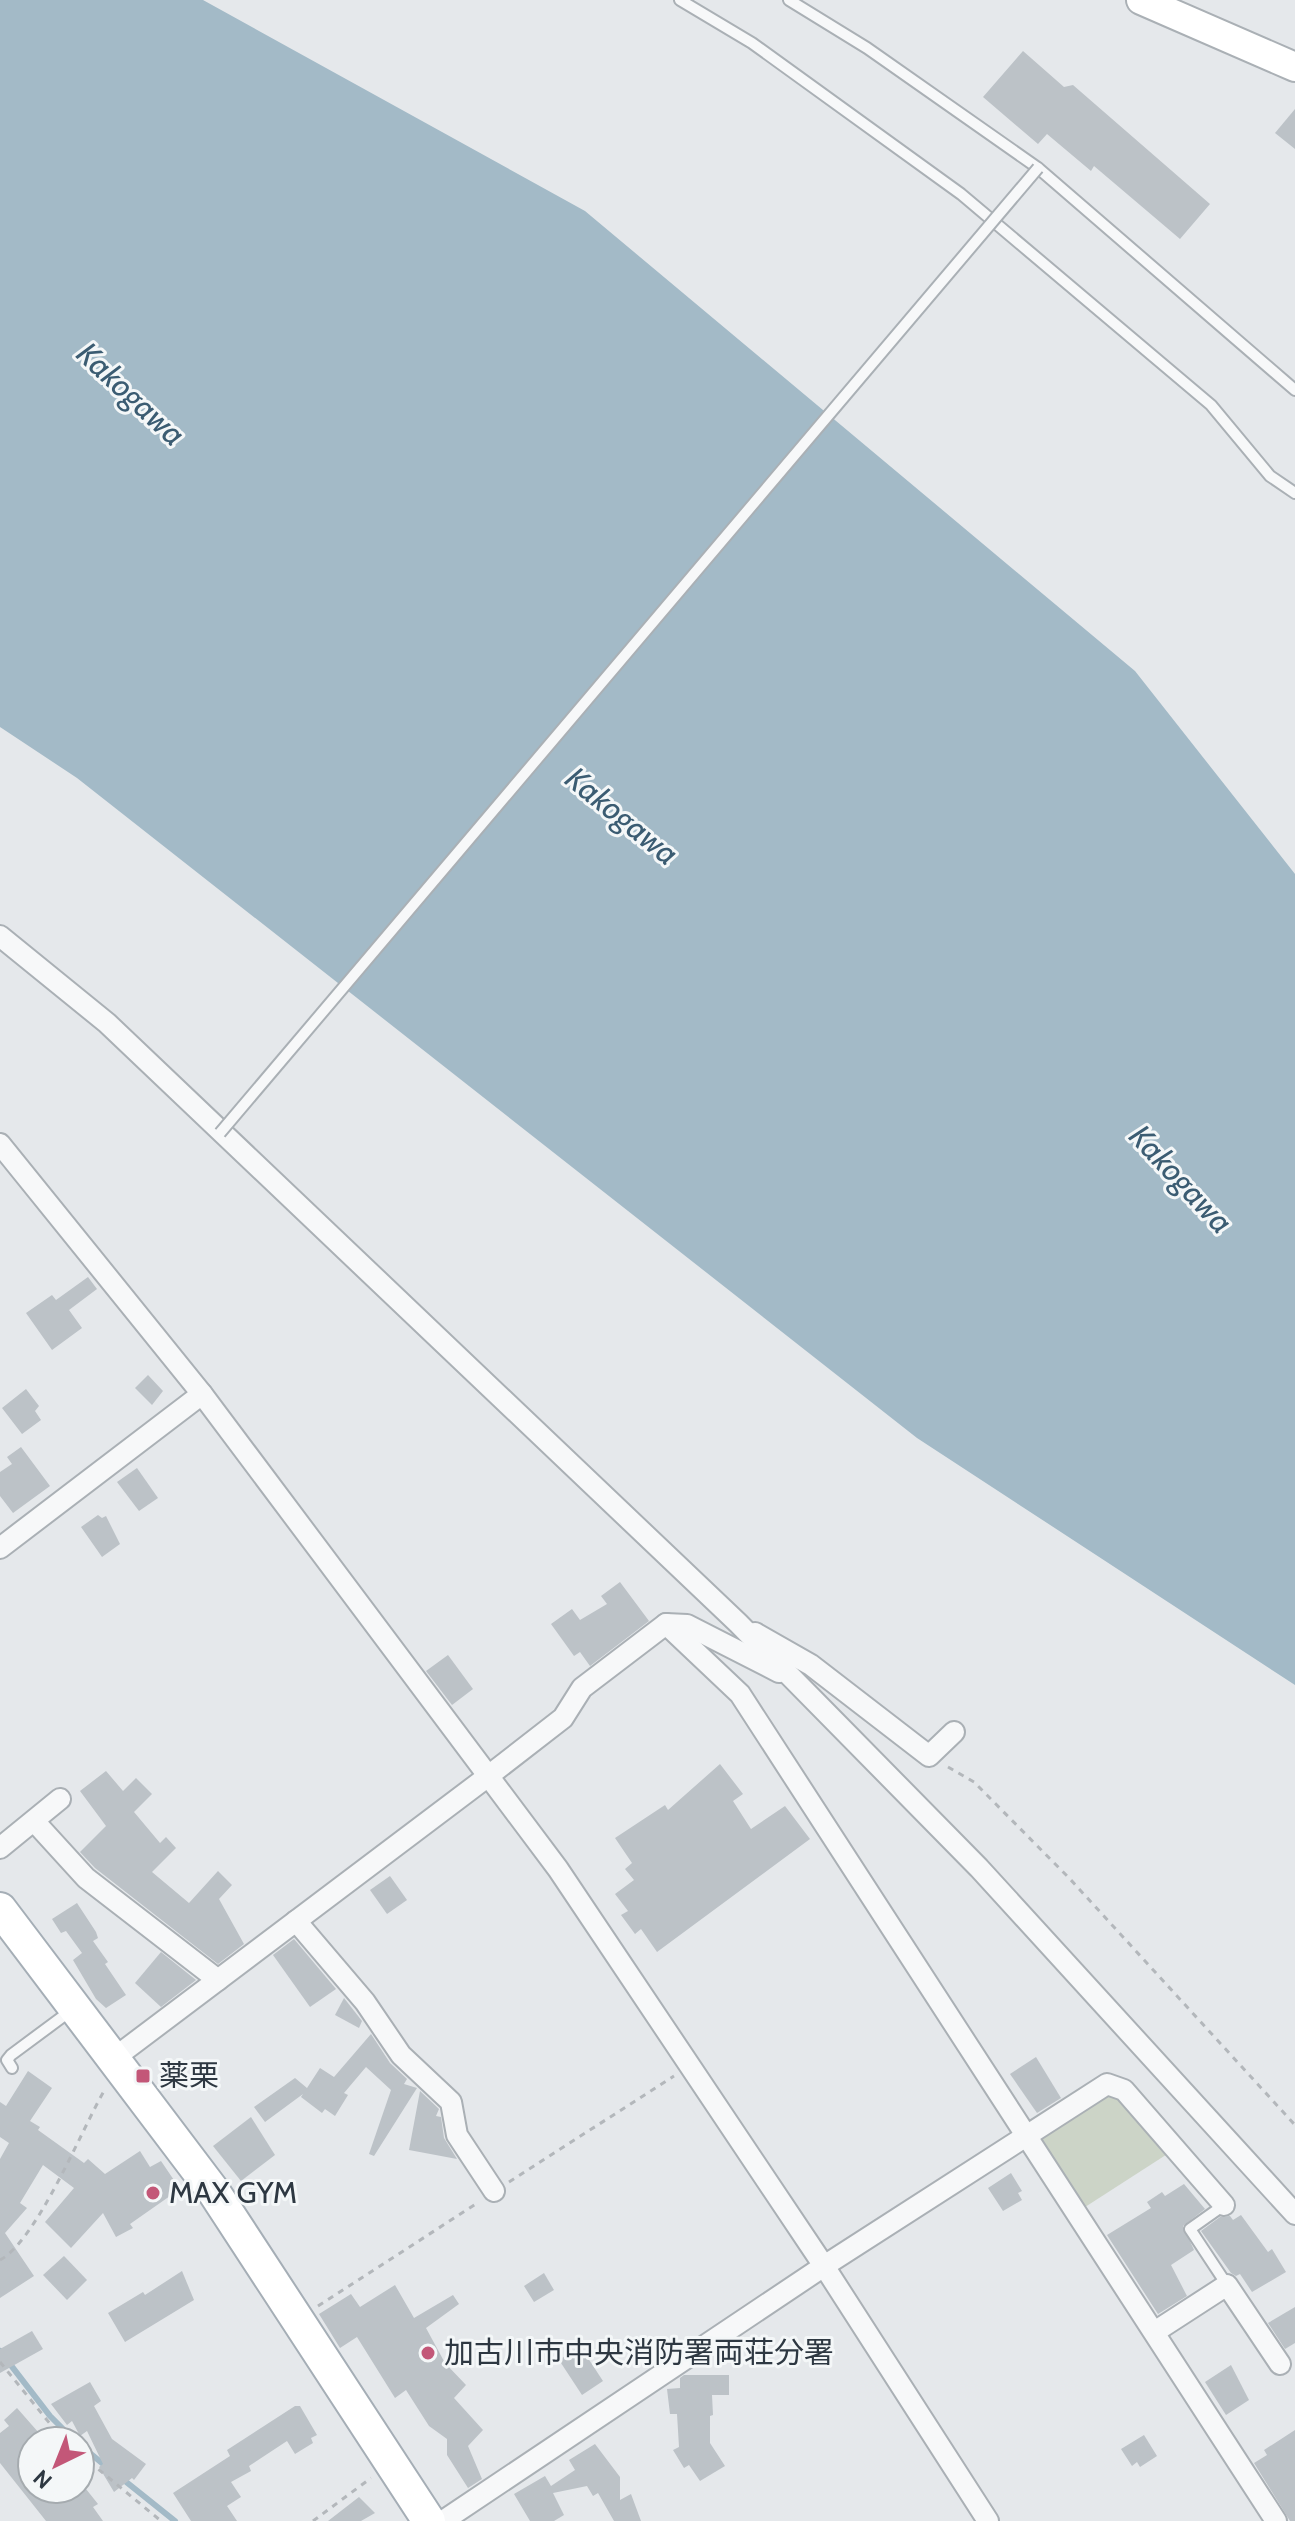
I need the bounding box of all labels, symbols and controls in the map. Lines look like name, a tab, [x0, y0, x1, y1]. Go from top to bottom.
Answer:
water label: Kakogawa	[69, 334, 194, 454]
water label: Kakogawa	[558, 758, 687, 873]
water label: Kakogawa	[1121, 1116, 1241, 1241]
place label: 薬栗	[159, 2057, 219, 2094]
marker: 薬栗	[134, 2067, 152, 2085]
place label: MAX GYM	[169, 2174, 297, 2211]
marker: MAX GYM	[144, 2184, 162, 2202]
place label: 加古川市中央消防署両荘分署	[444, 2334, 834, 2371]
marker: 加古川市中央消防署両荘分署	[419, 2344, 437, 2362]
north arrow	[16, 2425, 96, 2505]
text: N	[28, 2464, 58, 2494]

